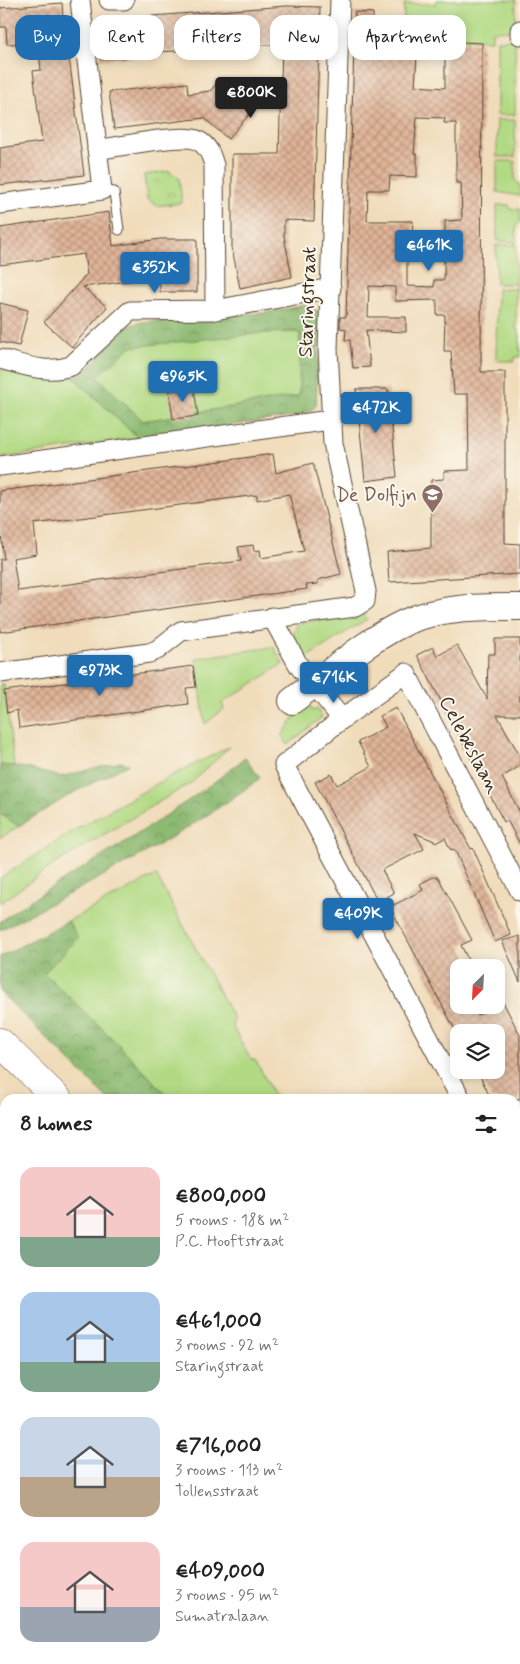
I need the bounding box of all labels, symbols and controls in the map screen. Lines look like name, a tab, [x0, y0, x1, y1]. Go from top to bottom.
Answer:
chip: Buy	[15, 15, 80, 60]
chip: Rent	[90, 15, 164, 60]
chip: Filters	[174, 15, 260, 60]
chip: New	[270, 15, 338, 60]
chip: Apartment	[348, 15, 466, 60]
pin: €800K	[216, 76, 286, 119]
text: €800K	[226, 82, 276, 103]
pin: €461K	[394, 230, 464, 272]
text: €461K	[406, 235, 452, 256]
street label: Staringstraat	[293, 246, 325, 358]
pin: €352K	[120, 252, 190, 294]
text: €352K	[131, 257, 179, 278]
pin: €965K	[148, 360, 218, 403]
text: €965K	[159, 366, 207, 387]
pin: €472K	[341, 392, 411, 434]
text: €472K	[352, 397, 400, 418]
place label: De Dolfijn	[336, 482, 417, 509]
school or university icon: De Dolfijn	[421, 483, 445, 514]
pin: €973K	[65, 654, 135, 697]
text: €973K	[78, 660, 122, 681]
pin: €716K	[299, 662, 369, 704]
text: €716K	[311, 667, 357, 688]
street label: Celebeslaan	[432, 691, 506, 799]
pin: €409K	[323, 898, 393, 940]
text: €409K	[334, 903, 382, 924]
north arrow	[450, 959, 505, 1014]
map controls	[450, 959, 505, 1079]
button: layers	[450, 1024, 505, 1079]
text: 8 homes	[20, 1110, 92, 1138]
icon: filters	[472, 1110, 500, 1138]
text: €800,000	[175, 1182, 266, 1210]
icon: home	[60, 1187, 120, 1247]
text: 5 rooms · 188 m²	[175, 1210, 289, 1231]
text: P.C. Hooftstraat	[175, 1231, 284, 1252]
text: €461,000	[175, 1307, 262, 1335]
icon: home	[60, 1312, 120, 1372]
text: 3 rooms · 92 m²	[175, 1335, 279, 1356]
text: Staringstraat	[175, 1356, 264, 1377]
text: €716,000	[175, 1432, 261, 1460]
icon: home	[60, 1437, 120, 1497]
text: 3 rooms · 113 m²	[175, 1460, 283, 1481]
text: Tollensstraat	[175, 1481, 259, 1502]
text: €409,000	[175, 1557, 265, 1585]
icon: home	[60, 1562, 120, 1622]
text: 3 rooms · 95 m²	[175, 1585, 279, 1606]
text: Sumatralaan	[175, 1606, 270, 1627]

